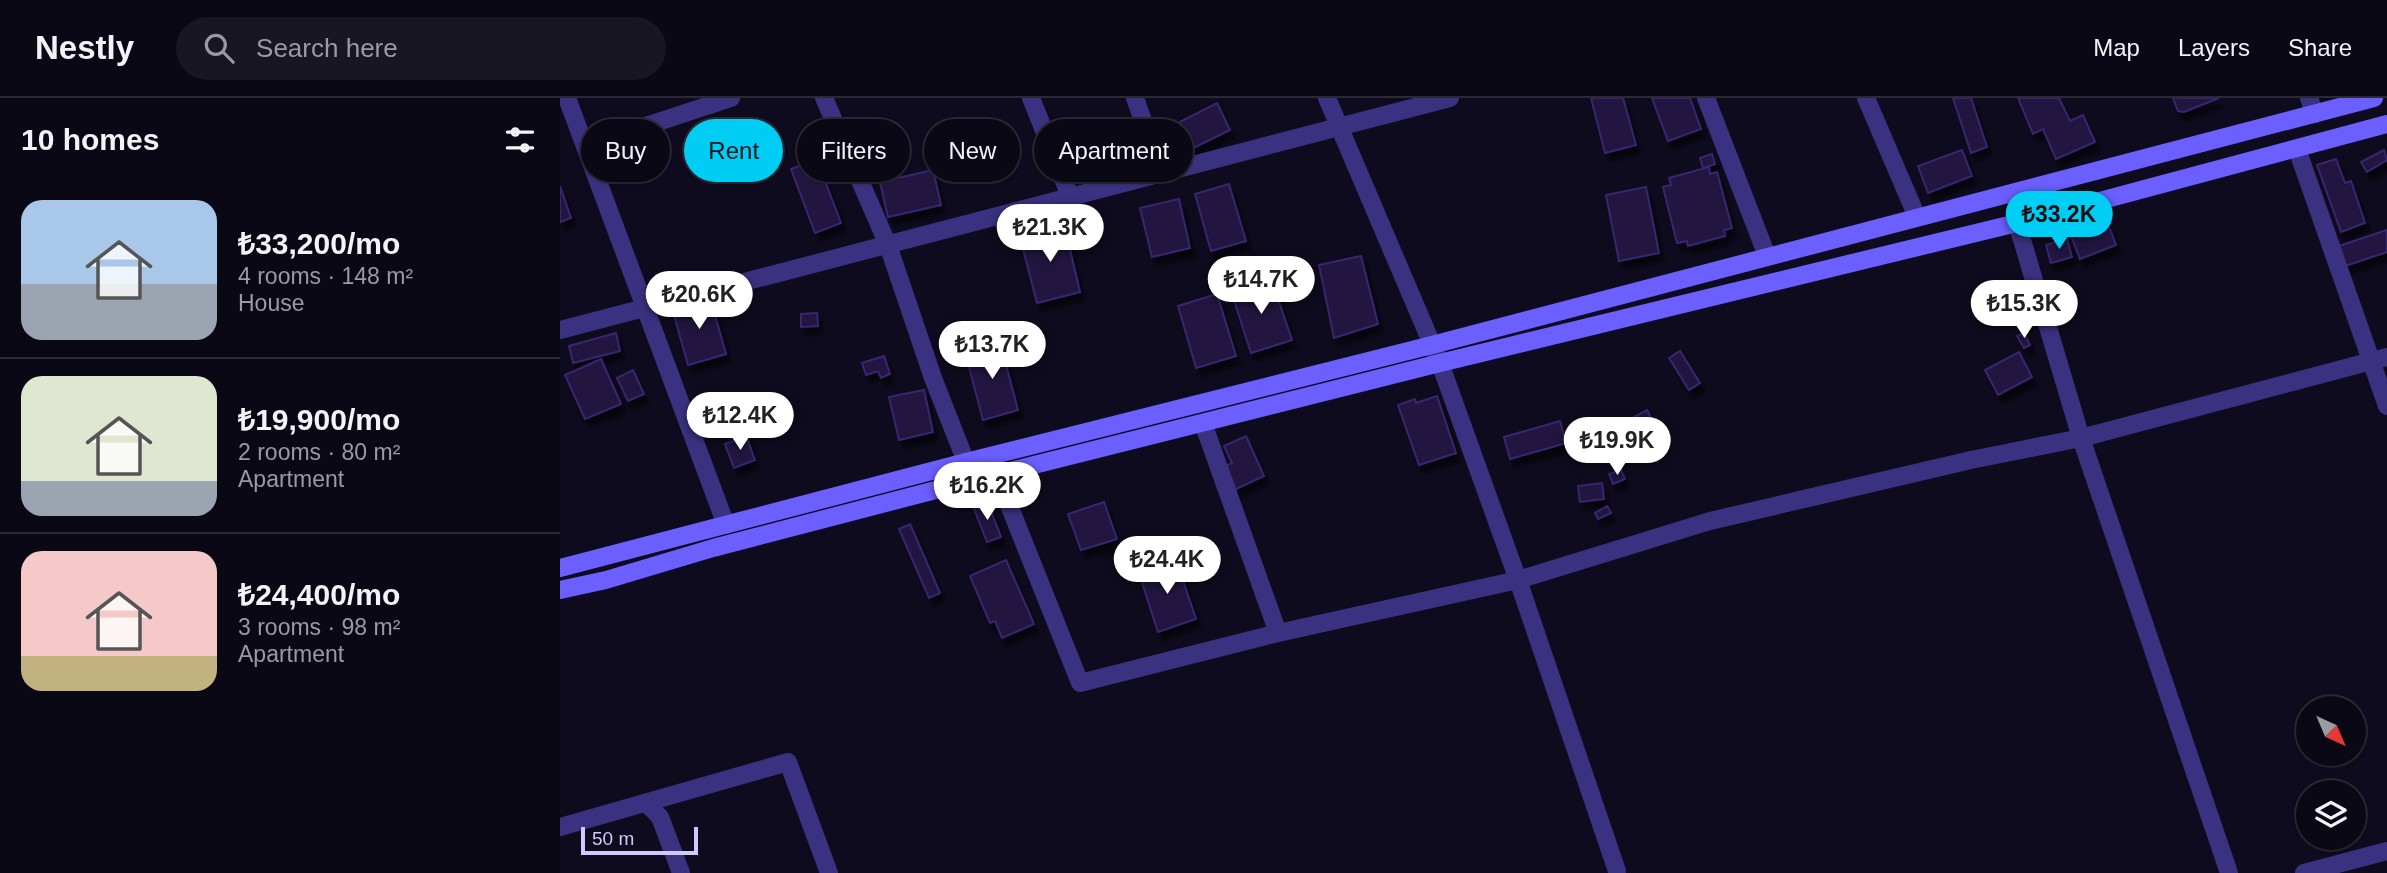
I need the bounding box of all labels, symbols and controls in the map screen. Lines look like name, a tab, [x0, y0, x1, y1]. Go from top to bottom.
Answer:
search box	[176, 17, 666, 80]
text: Nestly	[35, 29, 134, 66]
icon: search	[200, 29, 238, 67]
text: Search here	[256, 33, 398, 63]
text: Map	[2093, 34, 2140, 61]
text: Layers	[2178, 34, 2250, 61]
text: Share	[2288, 34, 2352, 61]
chip: Buy	[581, 119, 670, 182]
chip: Rent	[684, 119, 783, 182]
chip: Filters	[797, 119, 910, 182]
chip: New	[924, 119, 1020, 182]
chip: Apartment	[1034, 119, 1193, 182]
icon: filters	[501, 121, 539, 159]
text: 10 homes	[21, 123, 159, 156]
pin: ₺33.2K	[2002, 192, 2116, 251]
text: ₺33.2K	[2022, 201, 2096, 227]
pin: ₺21.3K	[993, 204, 1107, 264]
text: ₺21.3K	[1013, 214, 1087, 240]
text: ₺33,200/mo	[238, 227, 400, 260]
icon: home	[77, 228, 161, 312]
pin: ₺14.7K	[1204, 256, 1318, 316]
text: 4 rooms · 148 m²	[238, 263, 413, 289]
text: ₺14.7K	[1224, 266, 1298, 292]
pin: ₺20.6K	[642, 272, 756, 331]
pin: ₺15.3K	[1967, 280, 2081, 340]
text: ₺20.6K	[662, 281, 736, 307]
text: House	[238, 290, 304, 316]
text: ₺15.3K	[1987, 290, 2061, 316]
pin: ₺13.7K	[935, 322, 1049, 381]
text: ₺13.7K	[955, 331, 1029, 357]
pin: ₺12.4K	[683, 392, 797, 452]
text: ₺12.4K	[703, 402, 777, 428]
text: ₺19,900/mo	[238, 403, 400, 436]
icon: home	[77, 404, 161, 488]
pin: ₺19.9K	[1560, 418, 1674, 477]
text: ₺19.9K	[1580, 427, 1654, 453]
text: 2 rooms · 80 m²	[238, 439, 400, 465]
pin: ₺16.2K	[930, 462, 1044, 522]
text: Apartment	[238, 466, 344, 492]
text: ₺16.2K	[950, 472, 1024, 498]
pin: ₺24.4K	[1110, 536, 1224, 596]
text: ₺24.4K	[1130, 546, 1204, 572]
text: ₺24,400/mo	[238, 578, 400, 611]
icon: home	[77, 579, 161, 663]
text: 3 rooms · 98 m²	[238, 614, 400, 640]
text: Apartment	[238, 641, 344, 667]
north arrow	[2296, 696, 2366, 766]
map controls	[2296, 696, 2366, 850]
button: layers	[2296, 780, 2366, 850]
scale bar	[581, 824, 698, 856]
text: 50 m	[592, 828, 634, 849]

